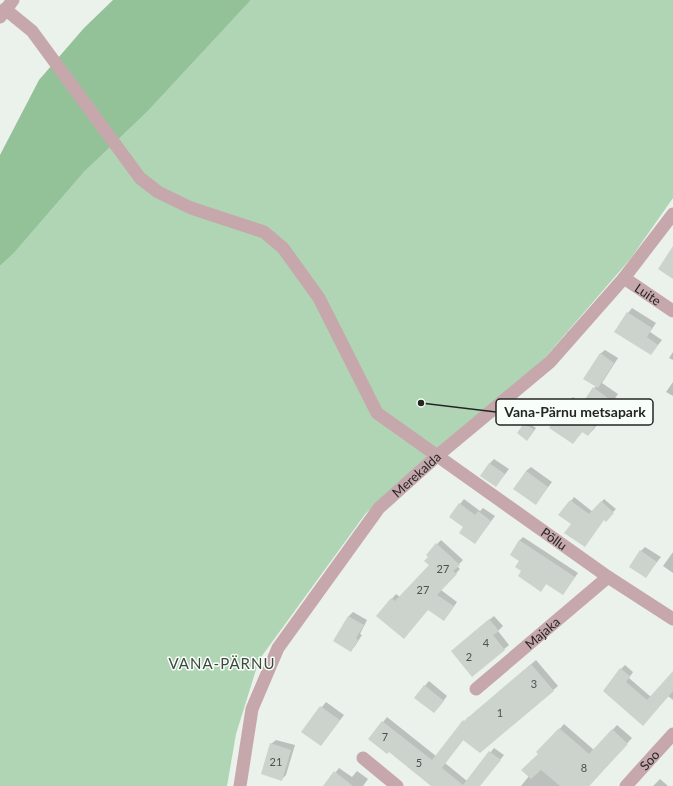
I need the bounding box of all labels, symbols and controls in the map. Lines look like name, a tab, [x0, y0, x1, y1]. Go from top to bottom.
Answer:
street label: Luite	[632, 280, 664, 309]
callout: Vana-Pärnu metsapark	[496, 399, 653, 425]
text: Vana-Pärnu metsapark	[503, 403, 646, 420]
street label: Merekalda	[389, 449, 444, 501]
street label: Põllu	[538, 524, 570, 553]
house number: 27	[437, 562, 449, 575]
house number: 27	[417, 583, 429, 596]
street label: Majaka	[522, 613, 563, 652]
house number: 4	[483, 636, 490, 649]
house number: 2	[466, 650, 472, 663]
district label: VANA-PÄRNU	[169, 654, 275, 672]
house number: 3	[531, 677, 537, 690]
house number: 1	[497, 706, 503, 719]
house number: 7	[382, 730, 388, 743]
street label: Soo	[636, 747, 663, 773]
house number: 21	[270, 755, 282, 768]
house number: 5	[416, 756, 422, 769]
house number: 8	[581, 761, 587, 774]

